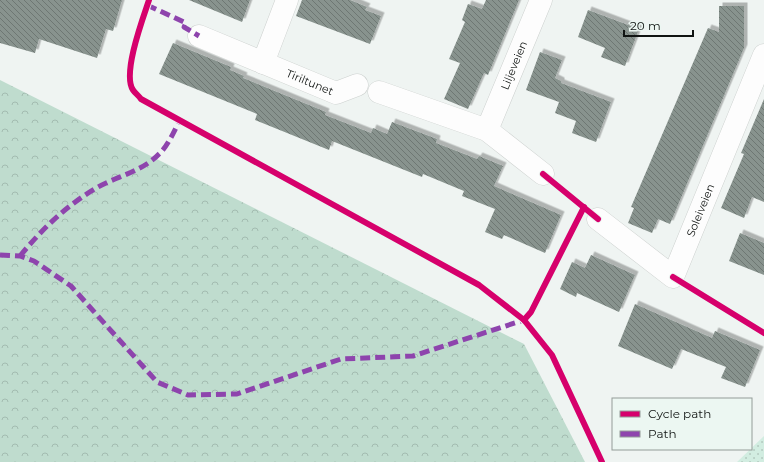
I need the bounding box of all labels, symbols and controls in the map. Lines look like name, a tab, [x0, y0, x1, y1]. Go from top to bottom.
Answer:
scale bar	[624, 12, 693, 38]
text: 20 m	[630, 18, 661, 33]
street label: Liljeveien	[498, 39, 530, 92]
street label: Tiriltunet	[284, 66, 336, 98]
street label: Soleiveien	[683, 182, 717, 239]
legend	[612, 398, 752, 450]
text: Cycle path	[648, 406, 711, 421]
text: Path	[648, 426, 677, 441]

